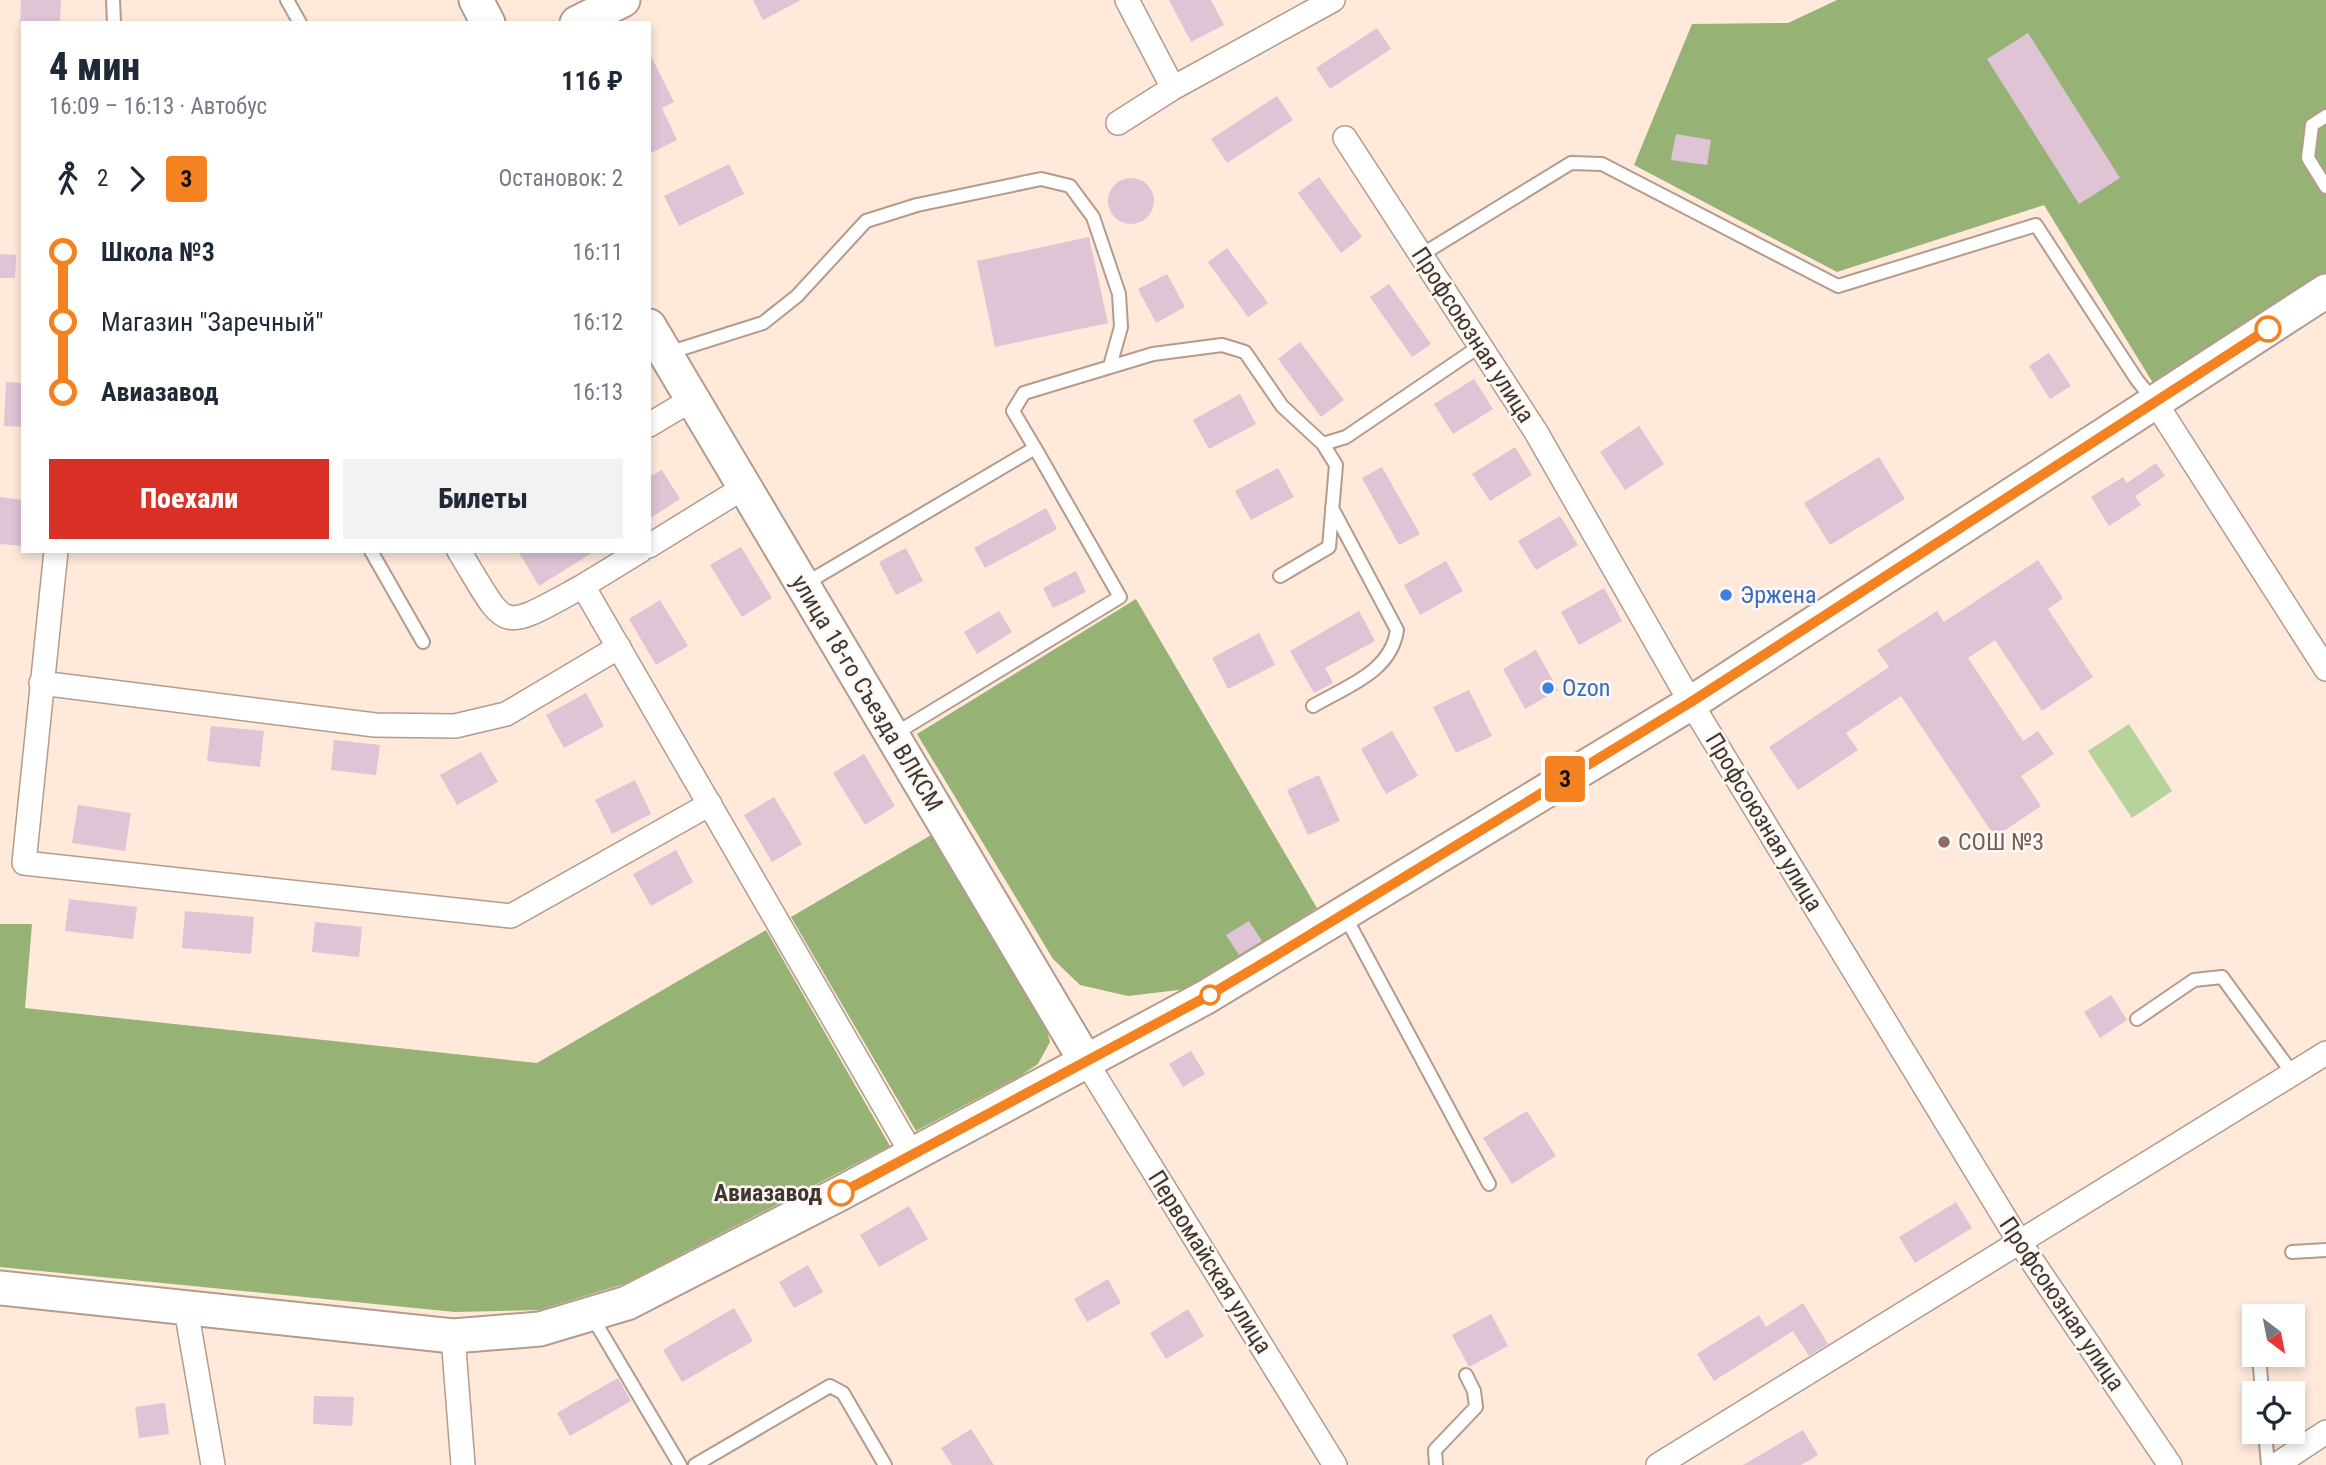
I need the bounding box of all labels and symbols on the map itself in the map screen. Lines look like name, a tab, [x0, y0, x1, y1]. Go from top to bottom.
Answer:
street label: Профсоюзная улица	[1406, 242, 1540, 428]
unlabelled marker	[2255, 316, 2281, 342]
street label: улица 18-го Съезда ВЛКСМ	[785, 570, 949, 816]
place label: Эржена	[1740, 581, 1816, 609]
marker: Эржена	[1718, 587, 1734, 603]
place label: Ozon	[1562, 674, 1610, 702]
marker: Ozon	[1540, 680, 1556, 696]
street label: Профсоюзная улица	[1700, 728, 1828, 916]
line badge: 3	[1542, 756, 1588, 802]
place label: СОШ №3	[1958, 828, 2044, 856]
marker: СОШ №3	[1936, 834, 1952, 850]
unlabelled marker	[1200, 985, 1220, 1005]
street label: Первомайская улица	[1142, 1165, 1278, 1359]
place label: Авиазавод	[714, 1179, 822, 1207]
marker: Авиазавод	[828, 1180, 854, 1206]
street label: Профсоюзная улица	[1993, 1212, 2131, 1396]
north arrow	[2242, 1304, 2305, 1367]

